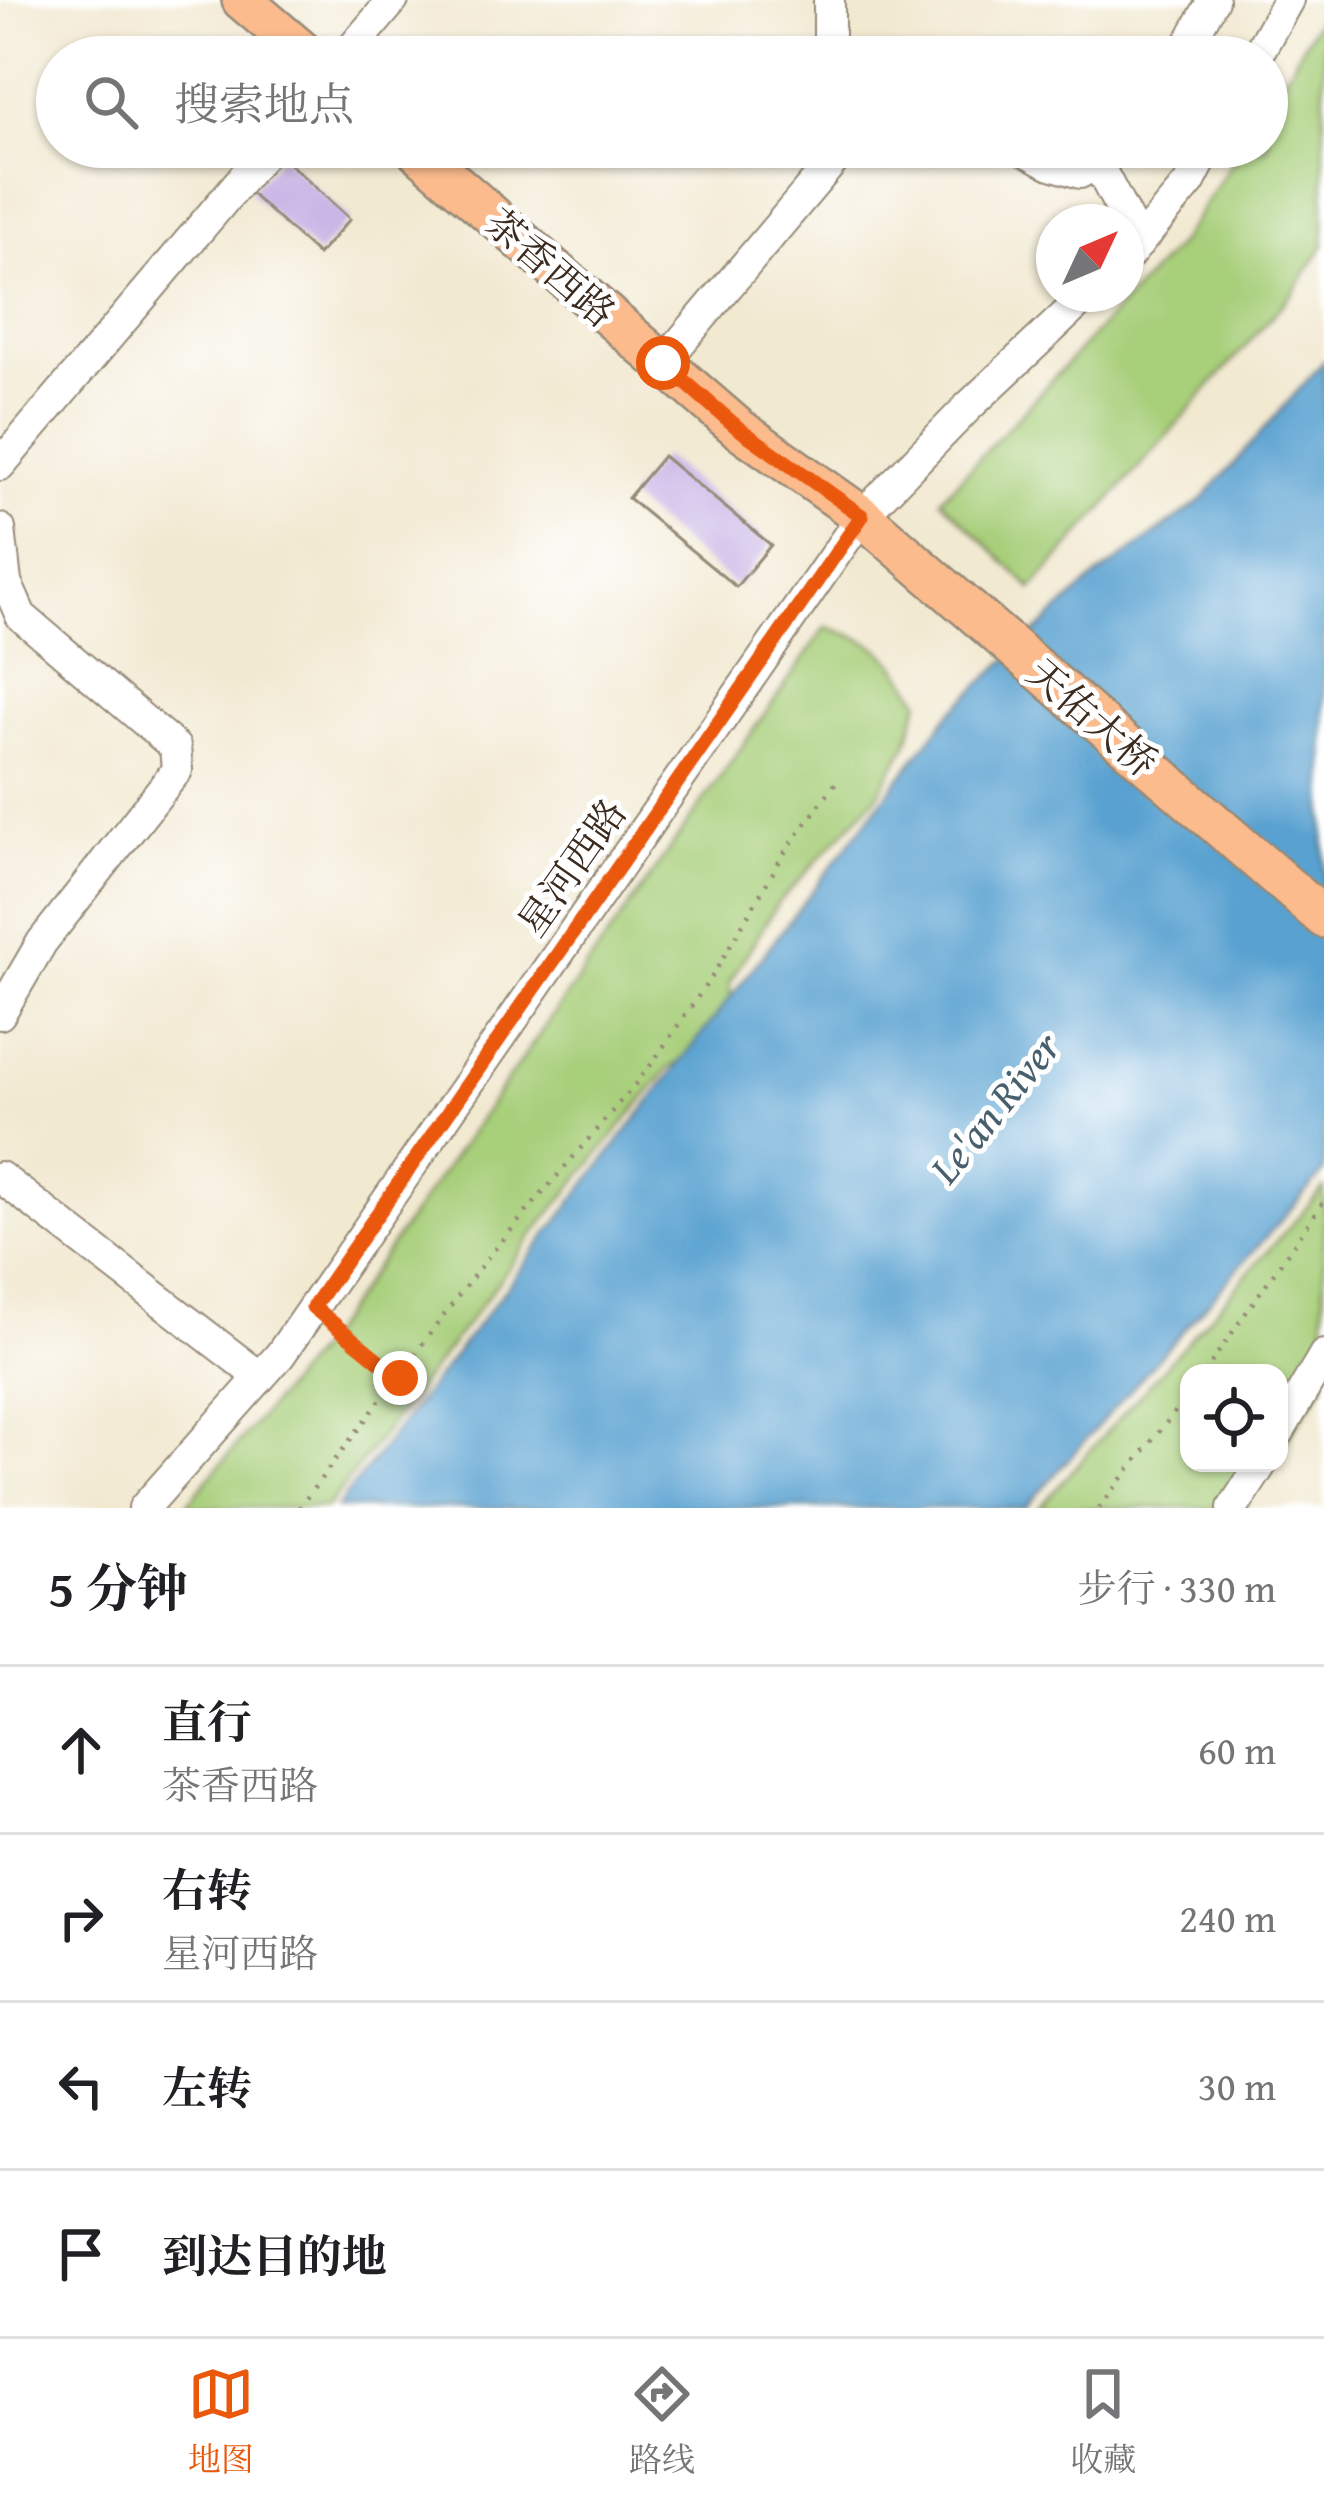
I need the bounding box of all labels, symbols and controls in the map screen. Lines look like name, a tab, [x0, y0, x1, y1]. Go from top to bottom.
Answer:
search box	[36, 36, 1288, 168]
icon: search	[78, 69, 144, 135]
text: 搜索地点	[174, 71, 354, 136]
street label: 茶香西路	[473, 194, 629, 340]
north arrow	[1036, 204, 1144, 312]
route start	[636, 336, 690, 390]
street label: 天佑大桥	[1015, 644, 1171, 790]
street label: 星河西路	[503, 787, 639, 947]
water label: Le'an River	[913, 1017, 1075, 1196]
route end	[373, 1351, 427, 1405]
map controls	[1180, 1364, 1288, 1472]
button: locate	[1180, 1364, 1288, 1472]
text: 5 分钟	[48, 1550, 188, 1625]
text: 步行 · 330 m	[1078, 1559, 1276, 1616]
text: 直行	[162, 1689, 252, 1754]
icon: ahead	[48, 1717, 114, 1783]
text: 60 m	[1198, 1721, 1276, 1778]
text: 茶香西路	[162, 1756, 318, 1813]
text: 右转	[162, 1857, 252, 1922]
icon: right	[48, 1885, 114, 1951]
text: 240 m	[1179, 1889, 1276, 1946]
text: 星河西路	[162, 1924, 318, 1981]
icon: left	[48, 2053, 114, 2119]
text: 左转	[162, 2055, 252, 2120]
text: 30 m	[1198, 2057, 1276, 2114]
icon: arrive	[48, 2221, 114, 2287]
text: 到达目的地	[162, 2223, 387, 2288]
tab: 地图	[188, 2361, 254, 2483]
tab: 路线	[629, 2361, 695, 2483]
tab: 收藏	[1070, 2361, 1136, 2483]

